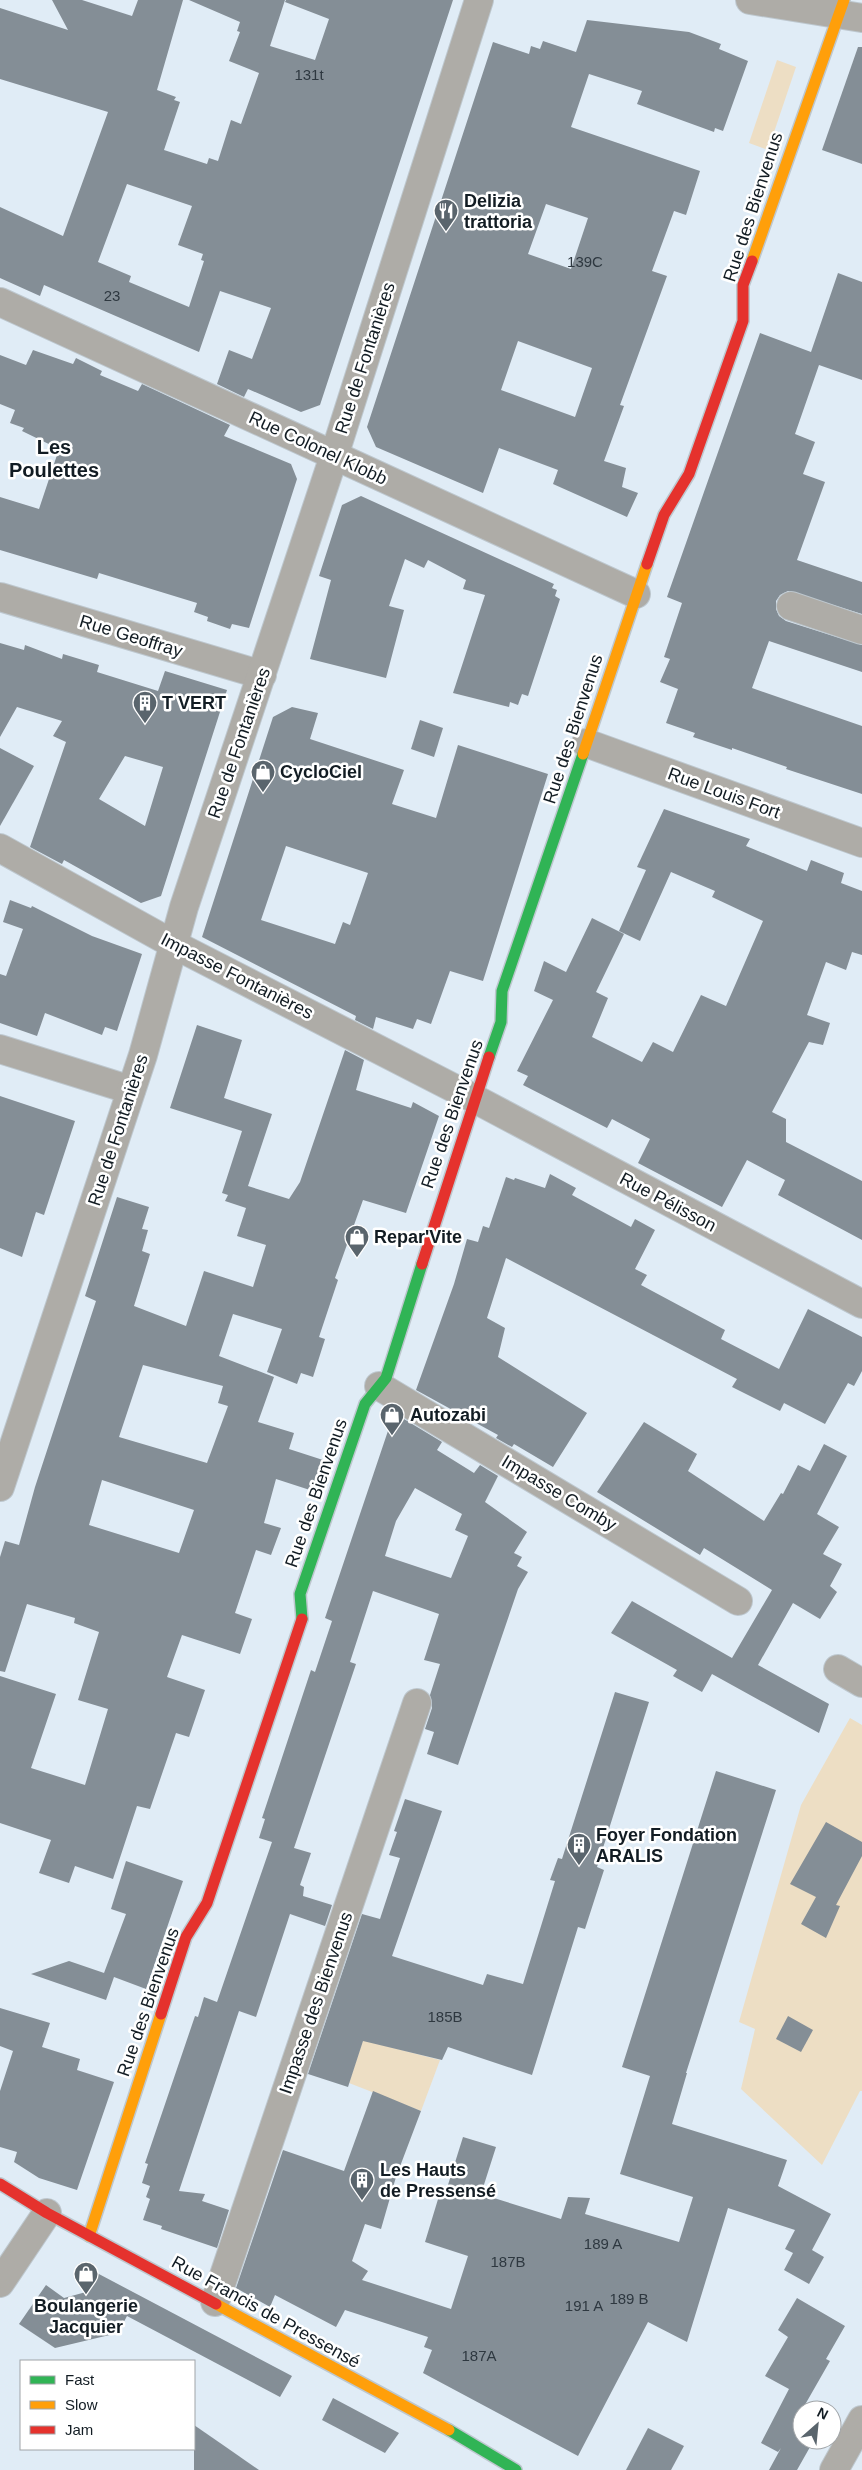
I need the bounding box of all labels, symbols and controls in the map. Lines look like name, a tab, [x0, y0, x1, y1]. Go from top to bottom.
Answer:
house number: 131t	[294, 66, 324, 83]
street label: Rue des Bienvenus	[719, 130, 787, 284]
place label: Delizia trattoria	[464, 191, 533, 232]
restaurant icon: Delizia trattoria	[433, 198, 459, 232]
house number: 139C	[567, 253, 603, 270]
street label: Rue de Fontanières	[331, 280, 399, 436]
house number: 23	[104, 287, 120, 304]
street label: Rue Colonel Klobb	[246, 407, 390, 489]
district label: Les Poulettes	[9, 436, 99, 481]
street label: Rue Geoffray	[77, 611, 185, 661]
street label: Rue des Bienvenus	[539, 652, 607, 806]
street label: Rue de Fontanières	[204, 665, 274, 821]
building icon: T VERT	[132, 690, 158, 724]
place label: T VERT	[162, 693, 226, 713]
shop icon: CycloCiel	[250, 759, 276, 793]
place label: CycloCiel	[280, 762, 362, 782]
street label: Rue Louis Fort	[665, 763, 783, 823]
street label: Impasse Fontanières	[158, 929, 316, 1023]
street label: Rue des Bienvenus	[417, 1037, 487, 1191]
street label: Rue de Fontanières	[84, 1052, 152, 1208]
street label: Rue Pélisson	[616, 1168, 720, 1236]
shop icon: Repar'Vite	[344, 1224, 370, 1258]
place label: Repar'Vite	[374, 1227, 462, 1247]
shop icon: Autozabi	[379, 1402, 405, 1436]
place label: Autozabi	[410, 1405, 486, 1425]
street label: Rue des Bienvenus	[281, 1416, 351, 1570]
street label: Impasse Comby	[498, 1451, 620, 1535]
place label: Foyer Fondation ARALIS	[596, 1825, 737, 1866]
building icon: Foyer Fondation ARALIS	[566, 1832, 592, 1866]
street label: Impasse des Bienvenus	[275, 1909, 357, 2097]
street label: Rue des Bienvenus	[113, 1925, 183, 2079]
house number: 185B	[427, 2008, 463, 2025]
place label: Les Hauts de Pressensé	[380, 2160, 496, 2201]
building icon: Les Hauts de Pressensé	[349, 2167, 375, 2201]
house number: 189 A	[584, 2235, 622, 2252]
street label: Rue Francis de Pressensé	[168, 2252, 364, 2372]
house number: 187B	[490, 2253, 526, 2270]
shop icon: Boulangerie Jacquier	[73, 2261, 99, 2295]
house number: 189 B	[609, 2290, 649, 2307]
place label: Boulangerie Jacquier	[34, 2296, 138, 2337]
house number: 191 A	[565, 2297, 603, 2314]
house number: 187A	[461, 2347, 497, 2364]
legend	[20, 2360, 195, 2450]
text: Fast	[65, 2371, 95, 2388]
text: Slow	[65, 2396, 98, 2413]
north arrow	[792, 2400, 842, 2450]
text: N	[815, 2404, 831, 2423]
text: Jam	[65, 2421, 93, 2438]

